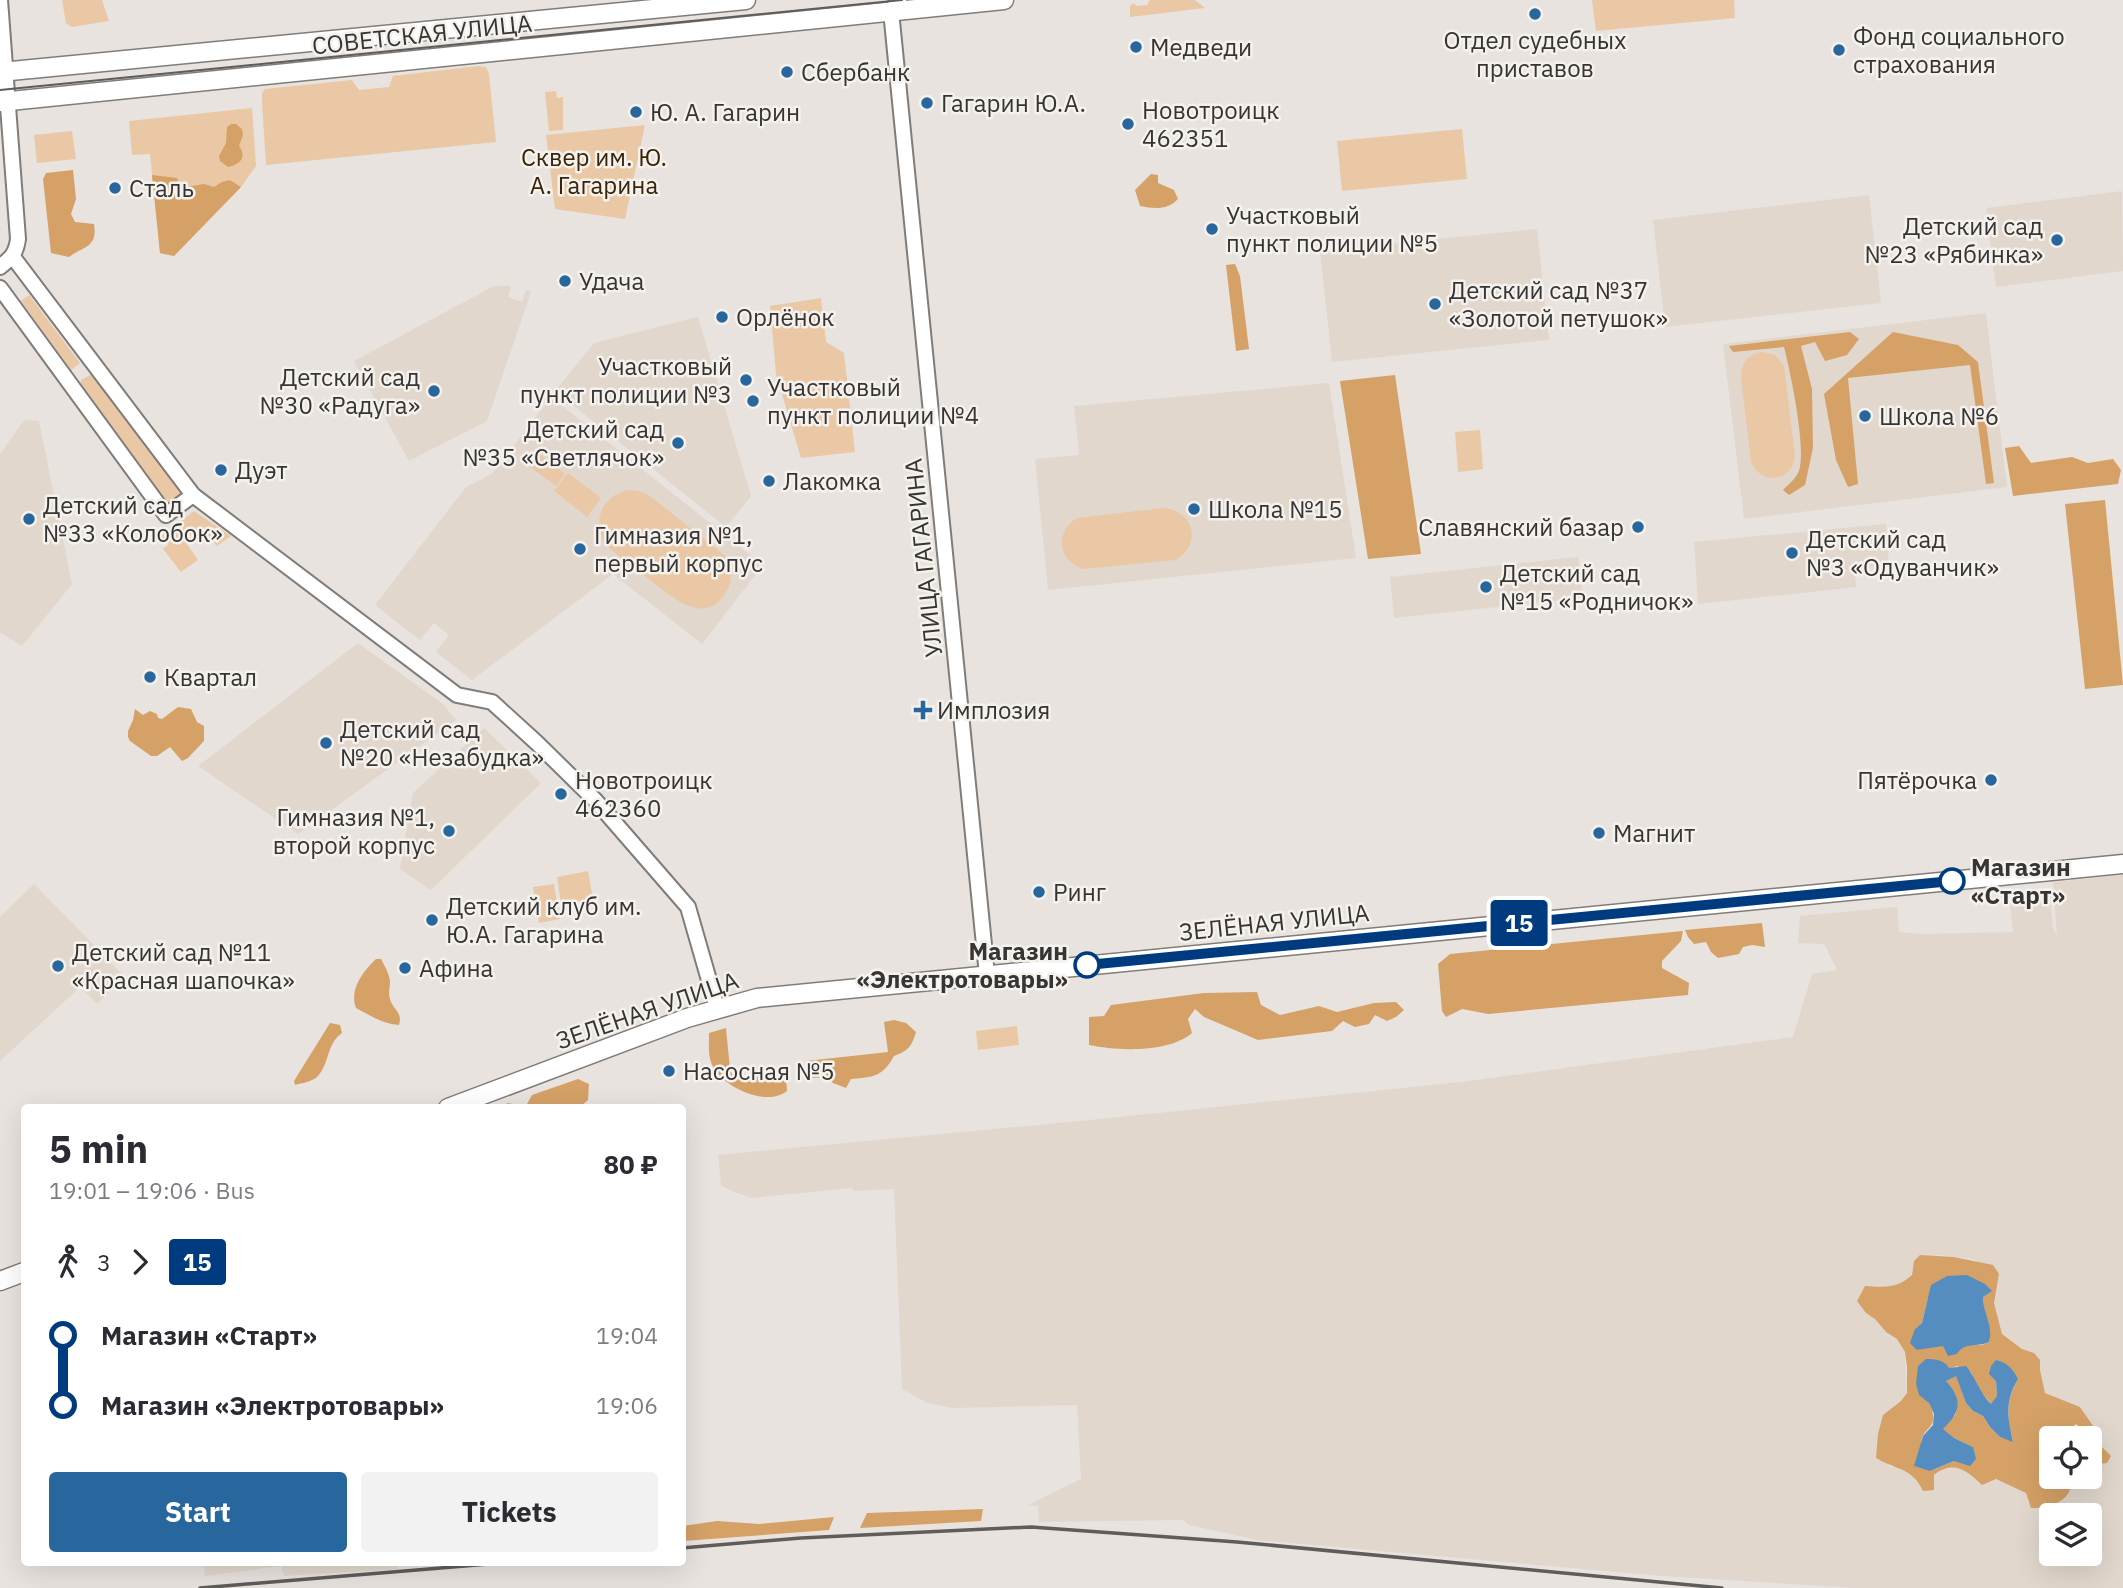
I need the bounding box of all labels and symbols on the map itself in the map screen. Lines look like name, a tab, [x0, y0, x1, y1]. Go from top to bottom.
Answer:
marker: Отдел судебных приставов	[1527, 6, 1543, 22]
street label: СОВЕТСКАЯ УЛИЦА	[310, 7, 534, 61]
place label: Фонд социального страхования	[1853, 20, 2065, 80]
place label: Отдел судебных приставов	[1444, 24, 1626, 84]
place label: Медведи	[1150, 31, 1252, 63]
marker: Медведи	[1128, 39, 1144, 55]
marker: Фонд социального страхования	[1831, 42, 1847, 58]
place label: Сбербанк	[801, 56, 910, 88]
marker: Сбербанк	[779, 64, 795, 80]
place label: Гагарин Ю.А.	[941, 87, 1086, 119]
place label: Новотроицк 462351	[1142, 94, 1279, 154]
marker: Гагарин Ю.А.	[919, 95, 935, 111]
place label: Ю. А. Гагарин	[650, 96, 800, 128]
marker: Ю. А. Гагарин	[628, 104, 644, 120]
marker: Новотроицк 462351	[1120, 116, 1136, 132]
park label: Сквер им. Ю. А. Гагарина	[521, 141, 667, 201]
place label: Сталь	[129, 172, 194, 204]
marker: Сталь	[107, 180, 123, 196]
place label: Участковый пункт полиции №5	[1226, 199, 1438, 259]
place label: Детский сад №23 «Рябинка»	[1865, 210, 2043, 270]
marker: Участковый пункт полиции №5	[1204, 221, 1220, 237]
marker: Детский сад №23 «Рябинка»	[2049, 232, 2065, 248]
place label: Удача	[579, 265, 645, 297]
marker: Удача	[557, 273, 573, 289]
place label: Детский сад №37 «Золотой петушок»	[1449, 274, 1668, 334]
marker: Детский сад №37 «Золотой петушок»	[1427, 296, 1443, 312]
place label: Орлёнок	[736, 301, 834, 333]
marker: Орлёнок	[714, 309, 730, 325]
place label: Участковый пункт полиции №3	[520, 350, 732, 410]
place label: Детский сад №30 «Радуга»	[260, 361, 420, 421]
place label: Участковый пункт полиции №4	[767, 371, 979, 431]
marker: Участковый пункт полиции №3	[738, 372, 754, 388]
marker: Детский сад №30 «Радуга»	[426, 383, 442, 399]
marker: Участковый пункт полиции №4	[745, 393, 761, 409]
place label: Школа №6	[1879, 400, 1999, 432]
marker: Школа №6	[1857, 408, 1873, 424]
place label: Детский сад №35 «Светлячок»	[462, 413, 664, 473]
marker: Детский сад №35 «Светлячок»	[670, 435, 686, 451]
place label: Дуэт	[235, 454, 288, 486]
street label: УЛИЦА ГАГАРИНА	[897, 457, 949, 659]
marker: Дуэт	[213, 462, 229, 478]
place label: Лакомка	[783, 465, 881, 497]
marker: Лакомка	[761, 473, 777, 489]
place label: Детский сад №33 «Колобок»	[43, 489, 223, 549]
place label: Школа №15	[1208, 493, 1343, 525]
marker: Школа №15	[1186, 501, 1202, 517]
marker: Детский сад №33 «Колобок»	[21, 511, 37, 527]
place label: Славянский базар	[1418, 511, 1624, 543]
place label: Гимназия №1, первый корпус	[594, 519, 763, 579]
marker: Славянский базар	[1630, 519, 1646, 535]
place label: Детский сад №3 «Одуванчик»	[1806, 523, 1999, 583]
marker: Гимназия №1, первый корпус	[572, 541, 588, 557]
marker: Детский сад №3 «Одуванчик»	[1784, 545, 1800, 561]
place label: Детский сад №15 «Родничок»	[1500, 557, 1693, 617]
marker: Детский сад №15 «Родничок»	[1478, 579, 1494, 595]
place label: Квартал	[164, 661, 257, 693]
marker: Квартал	[142, 669, 158, 685]
place label: Имплозия	[937, 694, 1050, 726]
marker: Имплозия	[915, 702, 931, 718]
place label: Детский сад №20 «Незабудка»	[340, 713, 544, 773]
marker: Детский сад №20 «Незабудка»	[318, 735, 334, 751]
place label: Новотроицк 462360	[575, 764, 712, 824]
place label: Пятёрочка	[1857, 764, 1977, 796]
marker: Пятёрочка	[1983, 772, 1999, 788]
marker: Новотроицк 462360	[553, 786, 569, 802]
place label: Гимназия №1, второй корпус	[273, 801, 435, 861]
place label: Магнит	[1613, 817, 1695, 849]
marker: Гимназия №1, второй корпус	[441, 823, 457, 839]
marker: Магнит	[1591, 825, 1607, 841]
place label: Магазин «Старт»	[1971, 851, 2071, 911]
marker: Магазин «Старт»	[1939, 868, 1965, 894]
place label: Ринг	[1053, 876, 1106, 908]
marker: Ринг	[1031, 884, 1047, 900]
place label: Детский клуб им. Ю.А. Гагарина	[446, 890, 642, 950]
street label: ЗЕЛЁНАЯ УЛИЦА	[1177, 896, 1371, 948]
line badge: 15	[1488, 900, 1550, 946]
marker: Детский клуб им. Ю.А. Гагарина	[424, 912, 440, 928]
place label: Магазин «Электротовары»	[857, 935, 1068, 995]
place label: Детский сад №11 «Красная шапочка»	[72, 936, 295, 996]
place label: Афина	[419, 952, 494, 984]
marker: Магазин «Электротовары»	[1074, 952, 1100, 978]
marker: Детский сад №11 «Красная шапочка»	[50, 958, 66, 974]
marker: Афина	[397, 960, 413, 976]
street label: ЗЕЛЁНАЯ УЛИЦА	[551, 964, 743, 1056]
place label: Насосная №5	[683, 1055, 835, 1087]
marker: Насосная №5	[661, 1063, 677, 1079]

